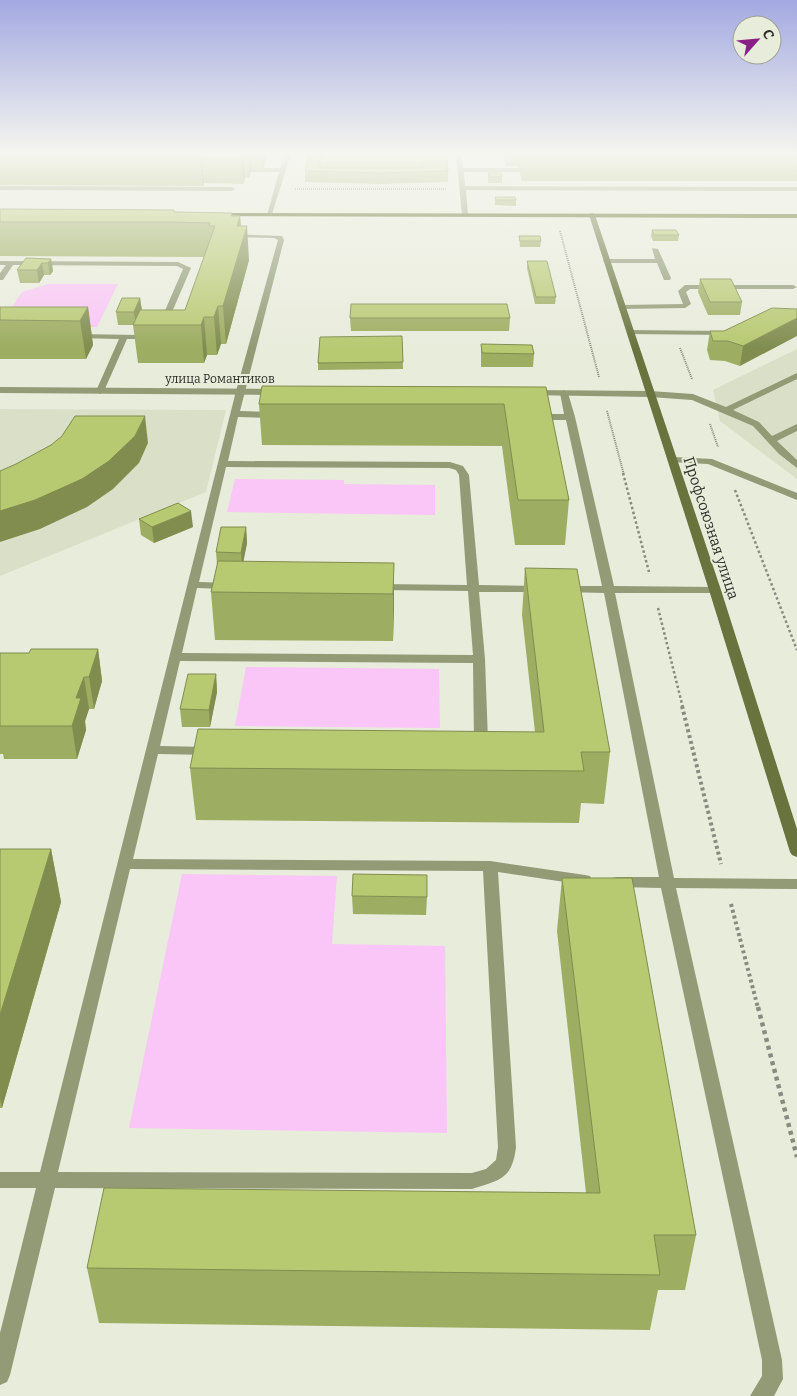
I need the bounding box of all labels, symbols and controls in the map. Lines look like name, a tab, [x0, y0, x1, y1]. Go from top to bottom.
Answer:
north arrow	[732, 15, 782, 65]
text: С	[759, 27, 778, 42]
street label: улица Романтиков	[164, 372, 275, 386]
street label: Профсоюзная улица	[679, 454, 743, 602]

